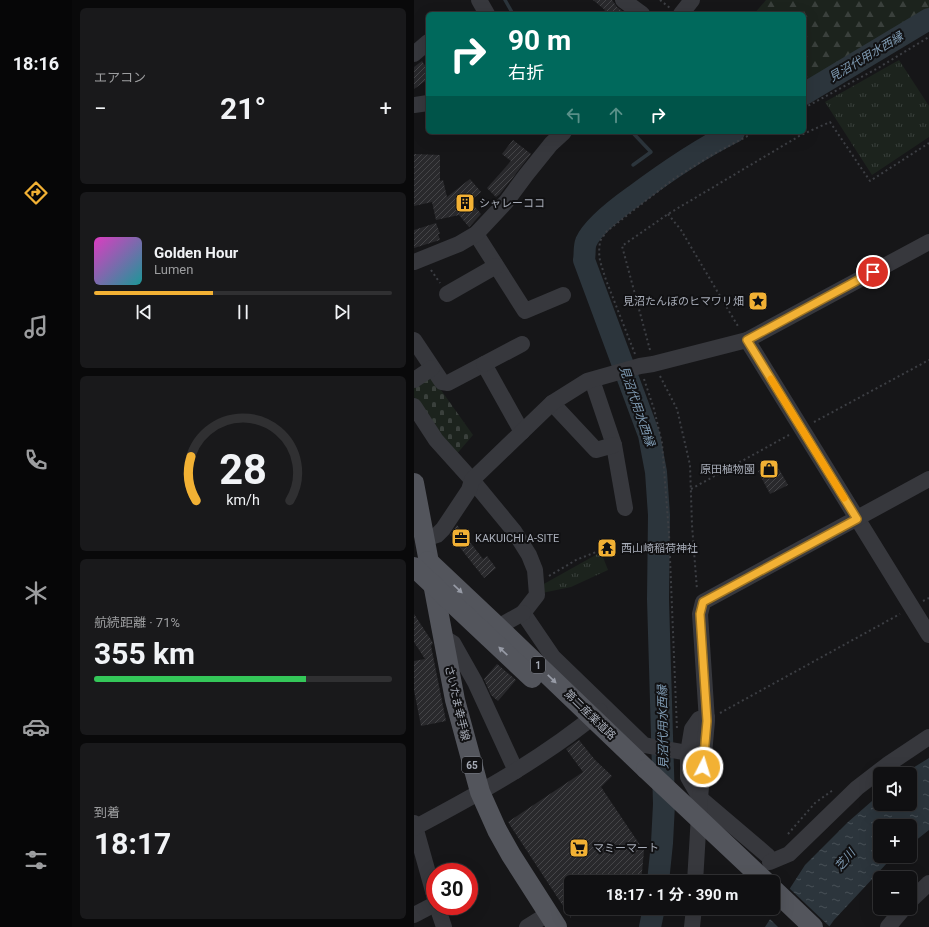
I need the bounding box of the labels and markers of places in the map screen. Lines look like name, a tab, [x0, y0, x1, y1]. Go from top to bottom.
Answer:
building icon: シャレーココ	[454, 192, 476, 214]
place label: シャレーココ	[479, 197, 545, 210]
pin	[856, 255, 890, 289]
place icon: 見沼たんぼのヒマワリ畑	[747, 290, 769, 312]
place label: 見沼たんぼのヒマワリ畑	[623, 295, 744, 308]
shop icon: 原田植物園	[758, 458, 780, 480]
place label: 原田植物園	[700, 463, 755, 476]
office icon: KAKUICHI A-SITE	[450, 527, 472, 549]
place label: KAKUICHI A-SITE	[475, 532, 559, 545]
temple icon: 西山崎稲荷神社	[596, 537, 618, 559]
place label: 西山崎稲荷神社	[621, 542, 698, 555]
supermarket icon: マミーマート	[568, 837, 590, 859]
place label: マミーマート	[593, 842, 659, 855]

